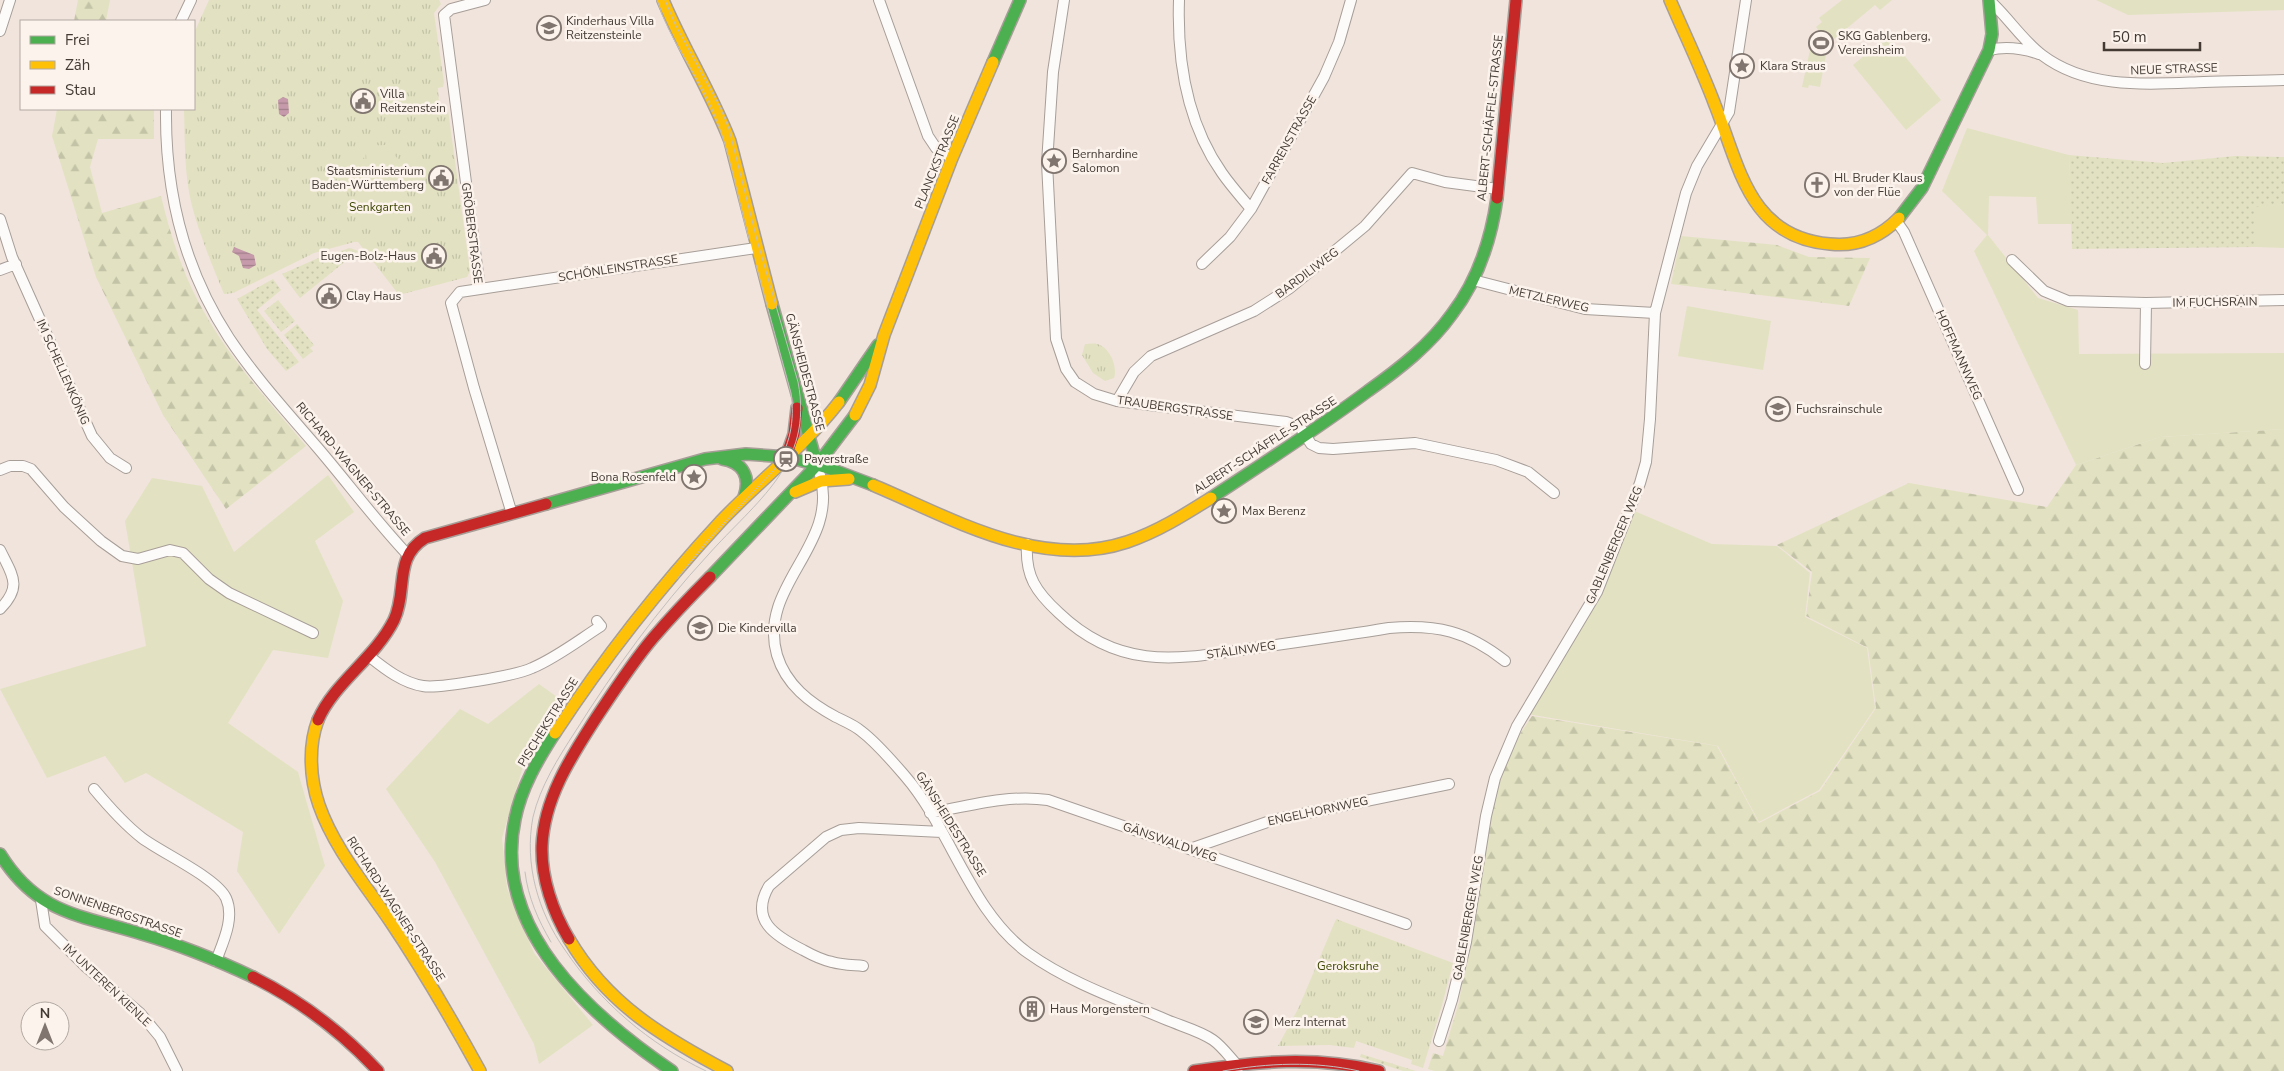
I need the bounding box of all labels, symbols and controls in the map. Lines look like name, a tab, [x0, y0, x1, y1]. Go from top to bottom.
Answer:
place label: Kinderhaus Villa Reitzensteinle	[566, 13, 654, 43]
school or university icon: Kinderhaus Villa Reitzensteinle	[536, 15, 562, 41]
legend	[20, 20, 195, 110]
scale bar	[2104, 20, 2200, 52]
text: 50 m	[2112, 27, 2147, 47]
place label: SKG Gablenberg, Vereinsheim	[1837, 28, 1930, 58]
text: Frei	[65, 30, 90, 50]
sports icon: SKG Gablenberg, Vereinsheim	[1808, 30, 1834, 56]
street label: ALBERT-SCHÄFFLE-STRASSE	[1473, 34, 1507, 202]
place icon: Klara Straus	[1729, 53, 1755, 79]
text: Zäh	[65, 55, 90, 75]
place label: Klara Straus	[1760, 58, 1826, 74]
street label: NEUE STRASSE	[2130, 59, 2218, 79]
text: Stau	[65, 80, 96, 100]
place label: Villa Reitzenstein	[379, 86, 446, 116]
public building icon: Villa Reitzenstein	[350, 88, 376, 114]
street label: FARRENSTRASSE	[1258, 93, 1320, 187]
street label: PLANCKSTRASSE	[911, 113, 963, 211]
place label: Bernhardine Salomon	[1072, 146, 1138, 176]
place icon: Bernhardine Salomon	[1041, 148, 1067, 174]
place label: Staatsministerium Baden-Württemberg	[311, 163, 424, 193]
public building icon: Staatsministerium Baden-Württemberg	[428, 165, 454, 191]
place label: Hl. Bruder Klaus von der Flüe	[1834, 170, 1923, 200]
church icon: Hl. Bruder Klaus von der Flüe	[1804, 172, 1830, 198]
street label: GRÖBERSTRASSE	[458, 182, 486, 284]
park label: Senkgarten	[349, 199, 411, 215]
public building icon: Eugen-Bolz-Haus	[421, 243, 447, 269]
street label: BARDILIWEG	[1272, 244, 1342, 302]
place label: Eugen-Bolz-Haus	[320, 248, 416, 264]
street label: SCHÖNLEINSTRASSE	[557, 251, 679, 285]
street label: METZLERWEG	[1507, 282, 1591, 316]
public building icon: Clay Haus	[316, 283, 342, 309]
place label: Clay Haus	[346, 288, 401, 304]
street label: IM FUCHSRAIN	[2172, 293, 2258, 311]
street label: HOFFMANNWEG	[1932, 307, 1986, 403]
street label: GÄNSHEIDESTRASSE	[782, 311, 828, 433]
street label: IM SCHELLENKÖNIG	[33, 317, 93, 427]
street label: TRAUBERGSTRASSE	[1116, 392, 1234, 424]
street label: ALBERT-SCHÄFFLE-STRASSE	[1191, 393, 1339, 497]
school or university icon: Fuchsrainschule	[1765, 396, 1791, 422]
street label: RICHARD-WAGNER-STRASSE	[292, 399, 414, 539]
place label: Fuchsrainschule	[1796, 401, 1882, 417]
station icon: Payerstraße	[773, 446, 799, 472]
place label: Payerstraße	[804, 451, 869, 467]
place icon: Bona Rosenfeld	[681, 464, 707, 490]
place label: Bona Rosenfeld	[591, 469, 676, 485]
street label: GABLENBERGER WEG	[1582, 484, 1646, 606]
place icon: Max Berenz	[1211, 498, 1237, 524]
place label: Max Berenz	[1242, 503, 1306, 519]
school or university icon: Die Kindervilla	[687, 615, 713, 641]
place label: Die Kindervilla	[718, 620, 797, 636]
street label: STÄLINWEG	[1205, 637, 1277, 663]
street label: PISCHEKSTRASSE	[514, 674, 582, 770]
street label: GÄNSHEIDESTRASSE	[912, 768, 990, 880]
street label: ENGELHORNWEG	[1266, 793, 1370, 829]
street label: GÄNSWALDWEG	[1121, 818, 1219, 866]
street label: RICHARD-WAGNER-STRASSE	[343, 833, 449, 985]
street label: GABLENBERGER WEG	[1449, 854, 1487, 982]
street label: SONNENBERGSTRASSE	[52, 882, 184, 942]
street label: IM UNTEREN KIENLE	[59, 940, 155, 1030]
park label: Geroksruhe	[1317, 958, 1379, 974]
building icon: Haus Morgenstern	[1019, 996, 1045, 1022]
north arrow	[20, 1001, 70, 1051]
place label: Haus Morgenstern	[1050, 1001, 1150, 1017]
text: N	[40, 1004, 50, 1023]
school or university icon: Merz Internat	[1243, 1009, 1269, 1035]
place label: Merz Internat	[1274, 1014, 1346, 1030]

